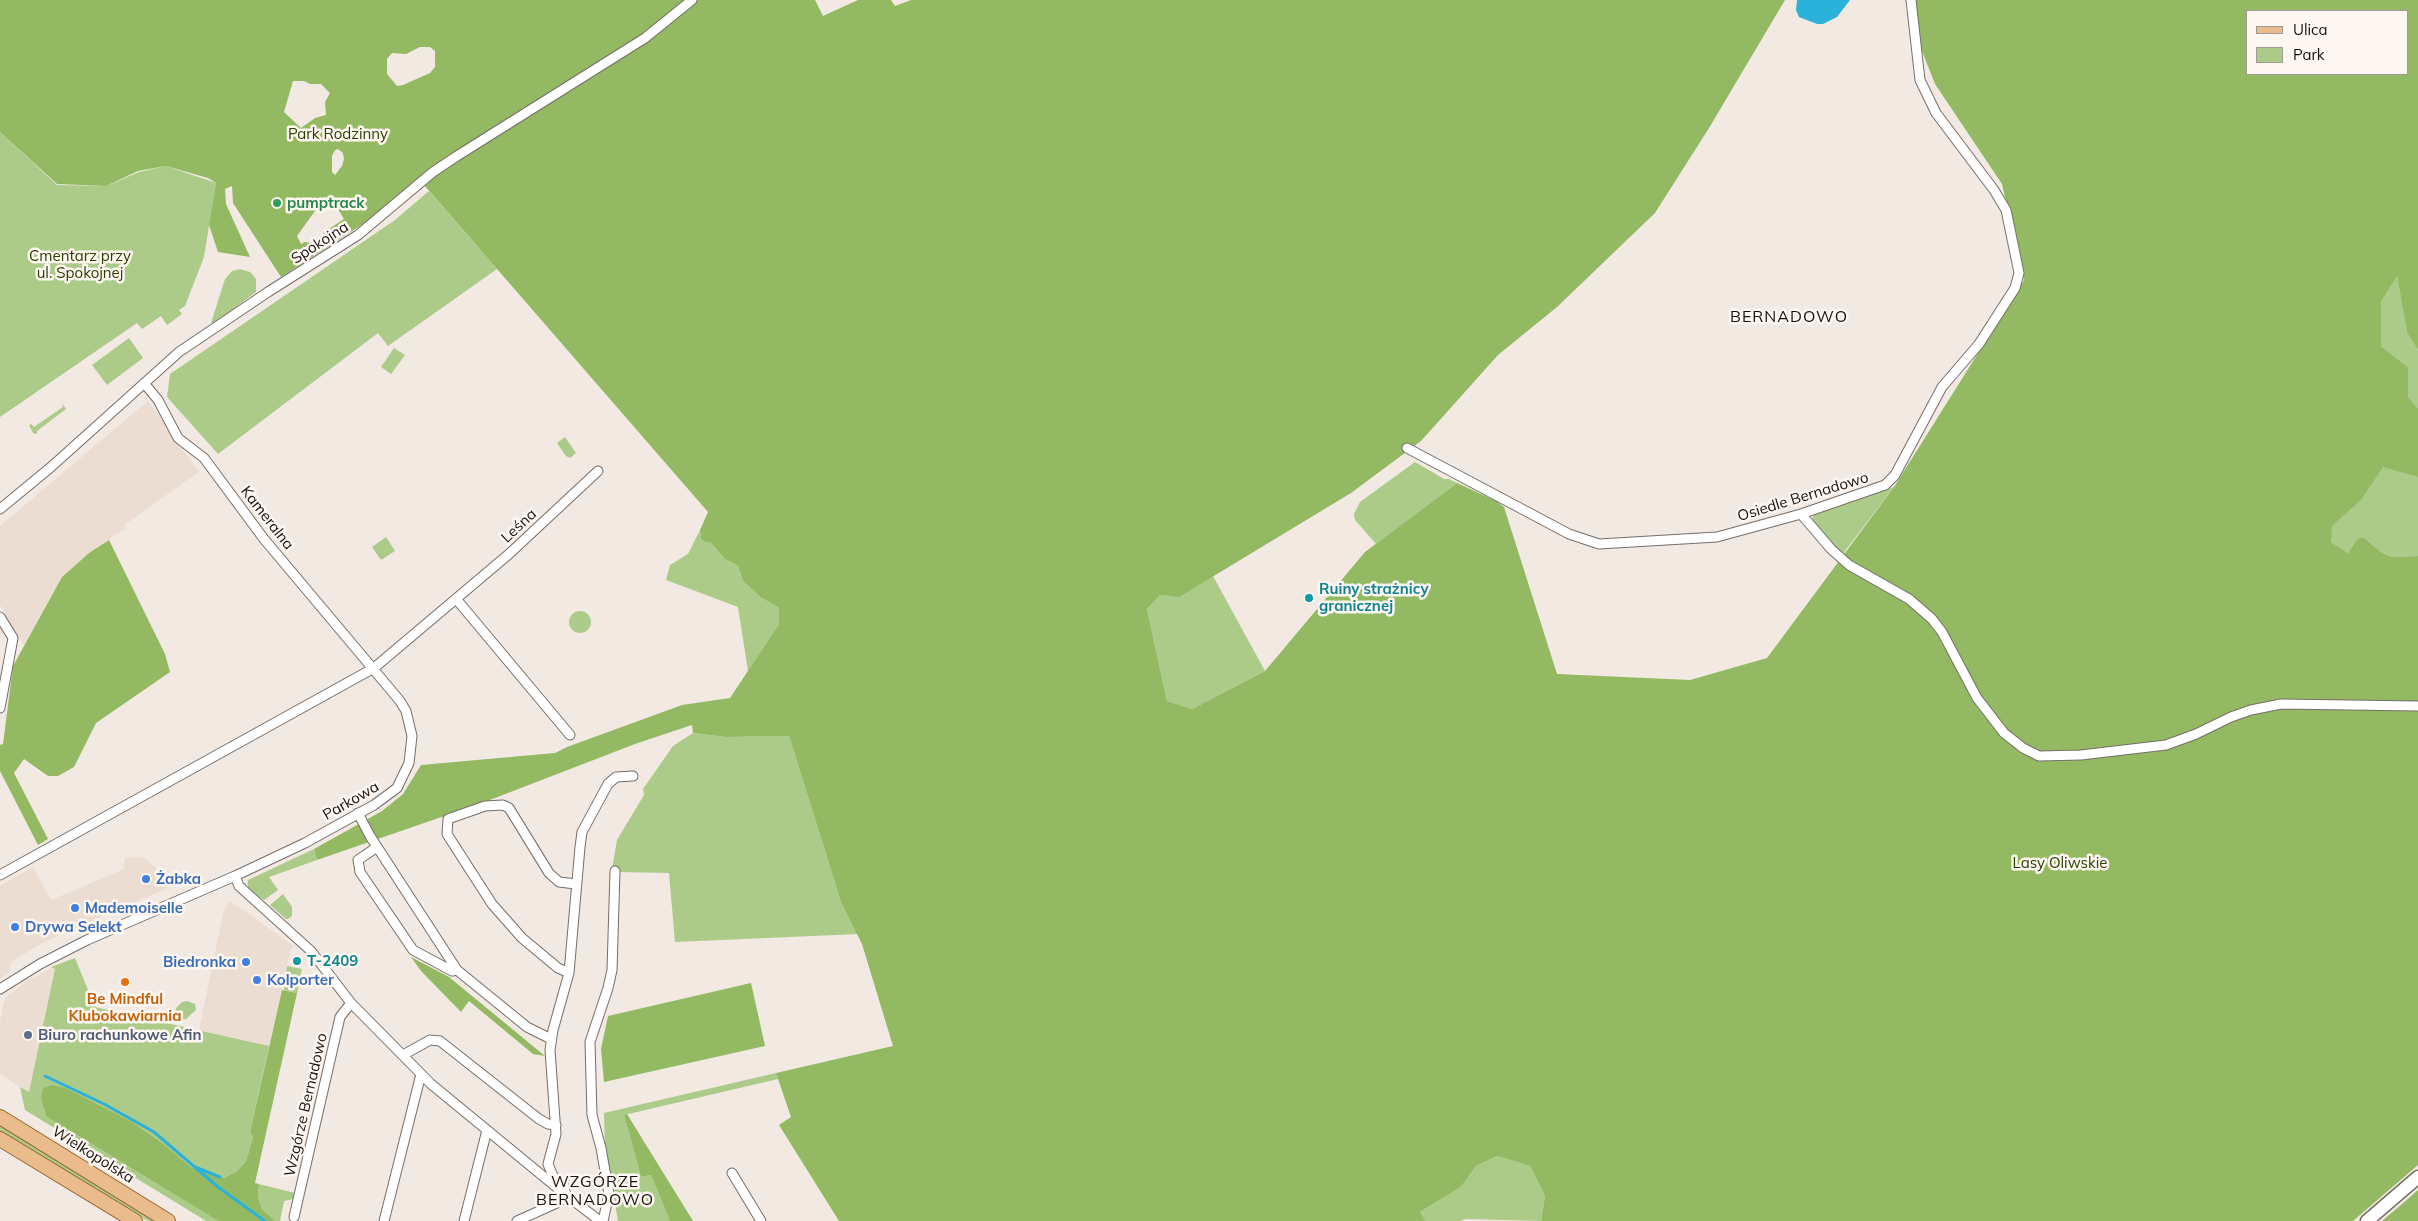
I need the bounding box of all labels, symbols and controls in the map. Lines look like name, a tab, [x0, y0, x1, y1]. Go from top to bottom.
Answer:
legend	[2246, 10, 2408, 75]
text: Ulica	[2293, 20, 2327, 39]
text: Park	[2293, 45, 2325, 64]
park label: Park Rodzinny	[288, 125, 388, 143]
place label: pumptrack	[287, 194, 365, 212]
marker: pumptrack	[271, 197, 283, 209]
street label: Spokojna	[288, 218, 352, 268]
park label: Cmentarz przy ul. Spokojnej	[29, 247, 131, 282]
district label: BERNADOWO	[1729, 307, 1849, 327]
street label: Osiedle Bernadowo	[1735, 469, 1871, 525]
street label: Kameralna	[237, 483, 297, 553]
street label: Leśna	[498, 505, 540, 547]
place label: Ruiny strażnicy granicznej	[1319, 580, 1429, 615]
marker: Ruiny strażnicy granicznej	[1303, 592, 1315, 604]
street label: Parkowa	[320, 778, 382, 824]
park label: Lasy Oliwskie	[2013, 854, 2107, 872]
place label: Żabka	[156, 870, 201, 888]
marker: Żabka	[140, 873, 152, 885]
place label: Mademoiselle	[85, 899, 183, 917]
marker: Mademoiselle	[69, 902, 81, 914]
place label: Drywa Selekt	[25, 918, 122, 936]
marker: Drywa Selekt	[9, 921, 21, 933]
place label: T-2409	[307, 952, 358, 970]
place label: Biedronka	[163, 953, 236, 971]
marker: T-2409	[291, 955, 303, 967]
marker: Biedronka	[240, 956, 252, 968]
place label: Kolporter	[267, 971, 334, 989]
marker: Kolporter	[251, 974, 263, 986]
marker: Be Mindful Klubokawiarnia	[119, 976, 131, 988]
place label: Be Mindful Klubokawiarnia	[68, 990, 182, 1025]
place label: Biuro rachunkowe Afin	[38, 1026, 202, 1044]
marker: Biuro rachunkowe Afin	[22, 1029, 34, 1041]
street label: Wzgórze Bernadowo	[281, 1031, 331, 1179]
street label: Wielkopolska	[49, 1123, 137, 1187]
district label: WZGÓRZE BERNADOWO	[535, 1172, 655, 1210]

